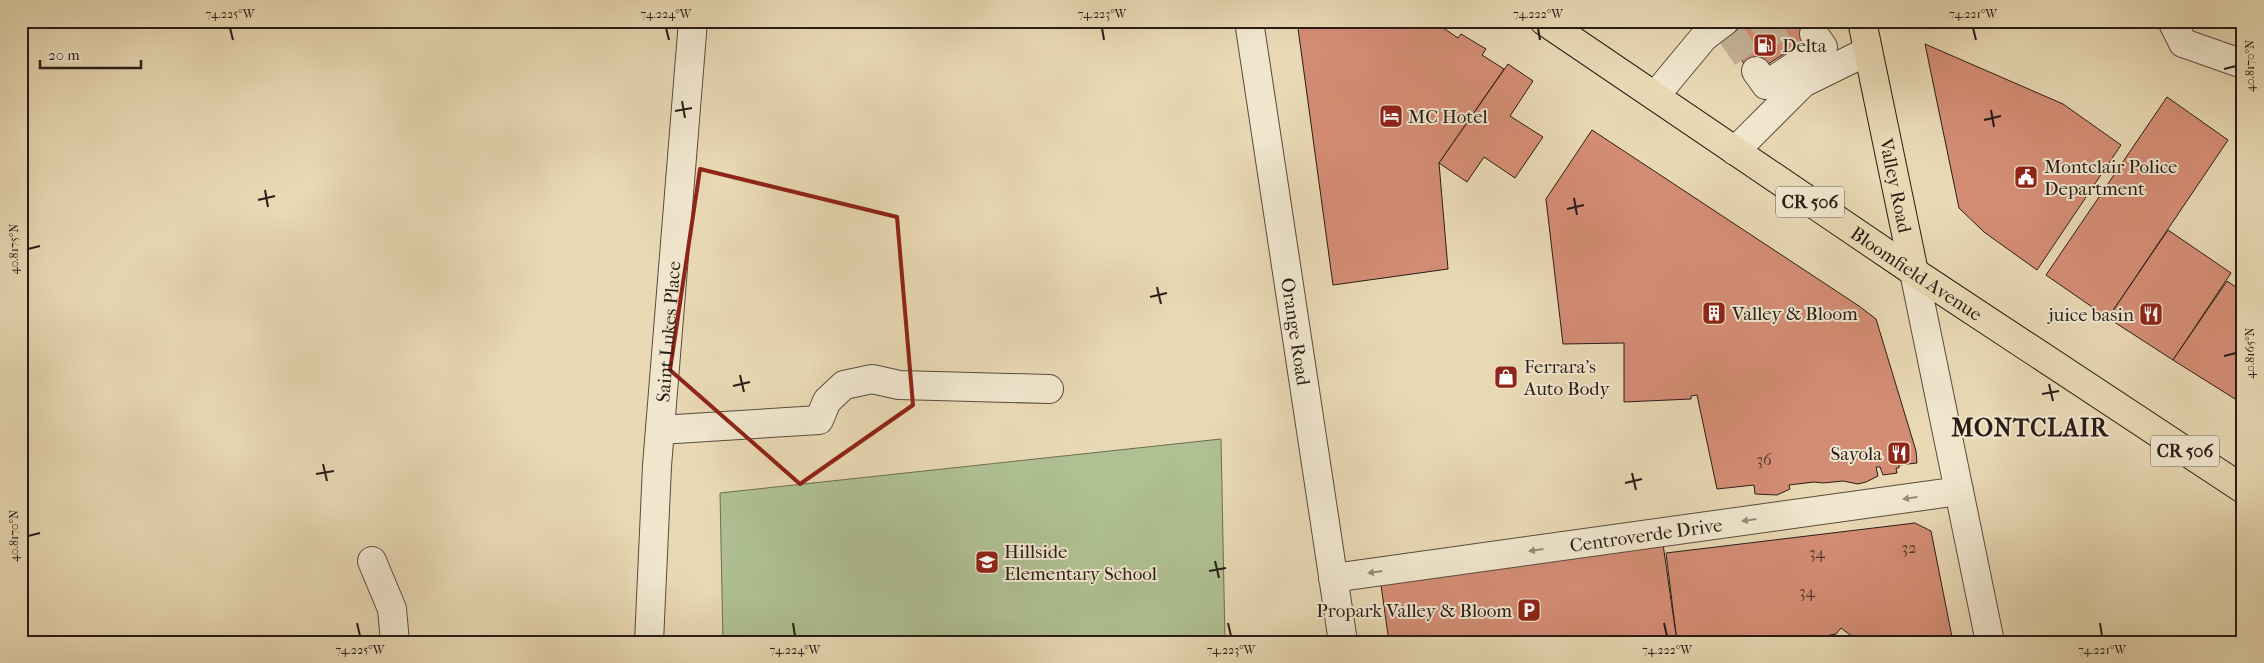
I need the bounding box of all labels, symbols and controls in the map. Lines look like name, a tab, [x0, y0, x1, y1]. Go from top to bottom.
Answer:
text: 74.225°W	[206, 7, 256, 21]
text: 74.224°W	[641, 7, 693, 21]
text: 74.223°W	[1078, 7, 1128, 21]
text: 74.222°W	[1513, 7, 1564, 21]
text: 74.221°W	[1949, 7, 1998, 21]
fuel station icon: Delta	[1752, 32, 1778, 58]
place label: Delta	[1782, 35, 1827, 57]
scale bar	[40, 38, 141, 70]
text: 40.8170°N	[2243, 40, 2257, 92]
text: 20 m	[48, 46, 80, 64]
hotel icon: MC Hotel	[1378, 103, 1404, 129]
place label: MC Hotel	[1408, 106, 1488, 128]
street label: Valley Road	[1874, 135, 1916, 236]
place label: Montclair Police Department	[2044, 156, 2177, 200]
public building icon: Montclair Police Department	[2013, 164, 2039, 190]
road number: CR 506	[1776, 186, 1844, 218]
street label: Bloomfield Avenue	[1846, 222, 1986, 326]
text: 40.8175°N	[7, 224, 21, 274]
street label: Saint Lukes Place	[652, 260, 686, 403]
street label: Orange Road	[1276, 276, 1314, 388]
building icon: Valley & Bloom	[1701, 300, 1727, 326]
restaurant icon: juice basin	[2138, 301, 2164, 327]
place label: Valley & Bloom	[1731, 303, 1858, 325]
place label: juice basin	[2047, 304, 2134, 326]
text: 40.8165°N	[2243, 327, 2257, 379]
place label: Ferrara's Auto Body	[1523, 356, 1610, 400]
shop icon: Ferrara's Auto Body	[1493, 364, 1519, 390]
district label: MONTCLAIR	[1951, 414, 2109, 442]
road number: CR 506	[2151, 436, 2219, 466]
restaurant icon: Sayola	[1886, 440, 1912, 466]
place label: Sayola	[1830, 443, 1882, 465]
house number: 36	[1756, 450, 1772, 469]
one-way arrow	[1902, 494, 1918, 502]
text: 40.8170°N	[7, 510, 21, 562]
street label: Centroverde Drive	[1568, 514, 1724, 557]
one-way arrow	[1741, 516, 1757, 524]
house number: 32	[1902, 538, 1916, 557]
place label: Hillside Elementary School	[1004, 541, 1157, 585]
house number: 34	[1809, 543, 1826, 562]
one-way arrow	[1528, 546, 1544, 554]
school or university icon: Hillside Elementary School	[974, 549, 1000, 575]
one-way arrow	[1367, 568, 1383, 576]
house number: 34	[1799, 582, 1816, 601]
parking icon: Propark Valley & Bloom	[1516, 597, 1542, 623]
place label: Propark Valley & Bloom	[1316, 600, 1512, 622]
text: 74.225°W	[336, 643, 386, 657]
text: 74.224°W	[770, 643, 822, 657]
text: 74.223°W	[1207, 643, 1257, 657]
text: 74.222°W	[1642, 643, 1693, 657]
text: 74.221°W	[2078, 643, 2127, 657]

